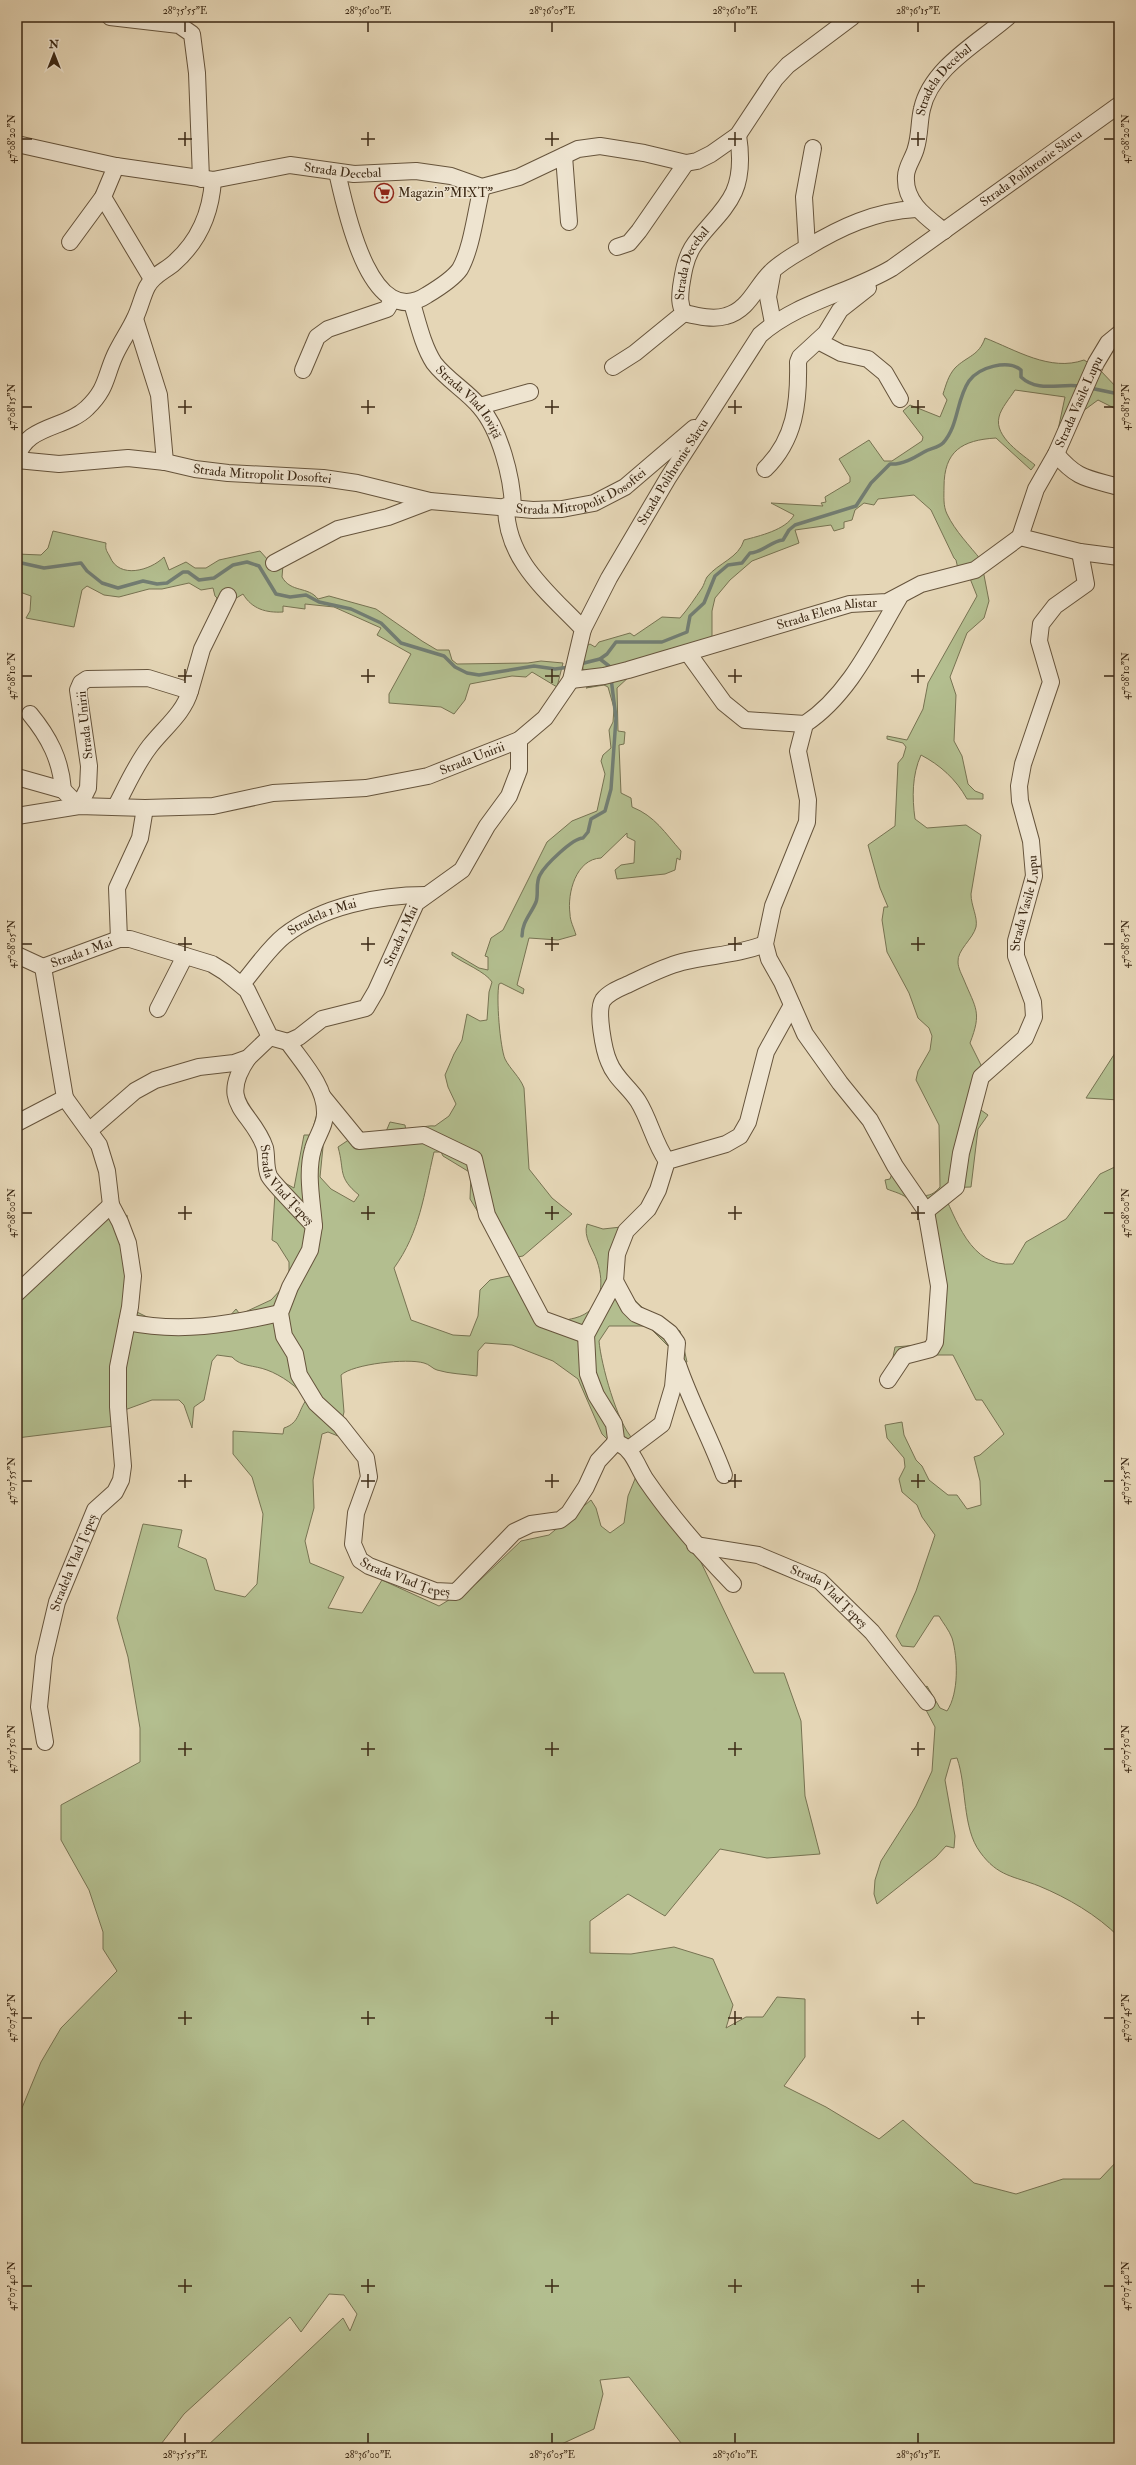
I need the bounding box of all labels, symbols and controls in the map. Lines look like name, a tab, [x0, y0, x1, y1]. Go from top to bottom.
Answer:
text: 28°35'55"E	[163, 5, 207, 17]
text: 28°36'00"E	[345, 5, 391, 17]
text: 28°36'05"E	[529, 5, 575, 17]
text: 28°36'10"E	[713, 5, 757, 17]
text: 28°36'15"E	[896, 5, 940, 17]
north arrow	[34, 34, 74, 74]
text: N	[48, 38, 60, 51]
street label: Stradela Decebal	[913, 40, 975, 117]
text: 47°08'20"N	[6, 114, 18, 164]
text: 47°08'20"N	[1120, 114, 1132, 164]
street label: Strada Polihronie Sârcu	[977, 126, 1085, 210]
street label: Strada Decebal	[303, 159, 383, 182]
supermarket icon: Magazin”MIXT”	[373, 182, 395, 204]
place label: Magazin”MIXT”	[398, 185, 493, 201]
street label: Strada Decebal	[672, 223, 713, 300]
street label: Strada Vasile Lupu	[1052, 353, 1107, 450]
street label: Strada Vlad Ioviță	[432, 362, 505, 442]
text: 47°08'15"N	[6, 383, 18, 430]
text: 47°08'15"N	[1120, 383, 1132, 430]
street label: Strada Polihronie Sârcu	[634, 416, 712, 528]
street label: Strada Mitropolit Dosoftei	[192, 461, 333, 487]
street label: Strada Mitropolit Dosoftei	[515, 464, 650, 518]
street label: Strada Elena Alistar	[775, 595, 877, 633]
text: 47°08'10"N	[6, 652, 18, 700]
text: 47°08'10"N	[1120, 652, 1132, 700]
street label: Strada Unirii	[73, 690, 97, 760]
street label: Strada Unirii	[437, 738, 508, 779]
street label: Strada Vasile Lupu	[1008, 854, 1042, 951]
street label: Stradela 1 Mai	[284, 895, 359, 939]
street label: Strada 1 Mai	[380, 903, 422, 969]
text: 47°08'05"N	[6, 920, 18, 968]
text: 47°08'05"N	[1120, 920, 1132, 968]
street label: Strada 1 Mai	[48, 934, 115, 972]
street label: Strada Vlad Țepeș	[256, 1143, 318, 1229]
text: 47°08'00"N	[6, 1188, 18, 1238]
text: 47°08'00"N	[1120, 1188, 1132, 1238]
text: 47°07'55"N	[6, 1457, 18, 1505]
text: 47°07'55"N	[1120, 1457, 1132, 1505]
street label: Stradela Vlad Țepeș	[47, 1511, 101, 1613]
street label: Strada Vlad Țepeș	[357, 1554, 451, 1600]
street label: Strada Vlad Țepeș	[788, 1561, 871, 1632]
text: 47°07'50"N	[6, 1725, 18, 1773]
text: 47°07'50"N	[1120, 1725, 1132, 1773]
text: 47°07'45"N	[6, 1994, 18, 2042]
text: 47°07'45"N	[1120, 1994, 1132, 2042]
text: 47°07'40"N	[6, 2261, 18, 2311]
text: 47°07'40"N	[1120, 2261, 1132, 2311]
text: 28°35'55"E	[163, 2449, 207, 2461]
text: 28°36'00"E	[345, 2449, 391, 2461]
text: 28°36'05"E	[529, 2449, 575, 2461]
text: 28°36'10"E	[713, 2449, 757, 2461]
text: 28°36'15"E	[896, 2449, 940, 2461]

